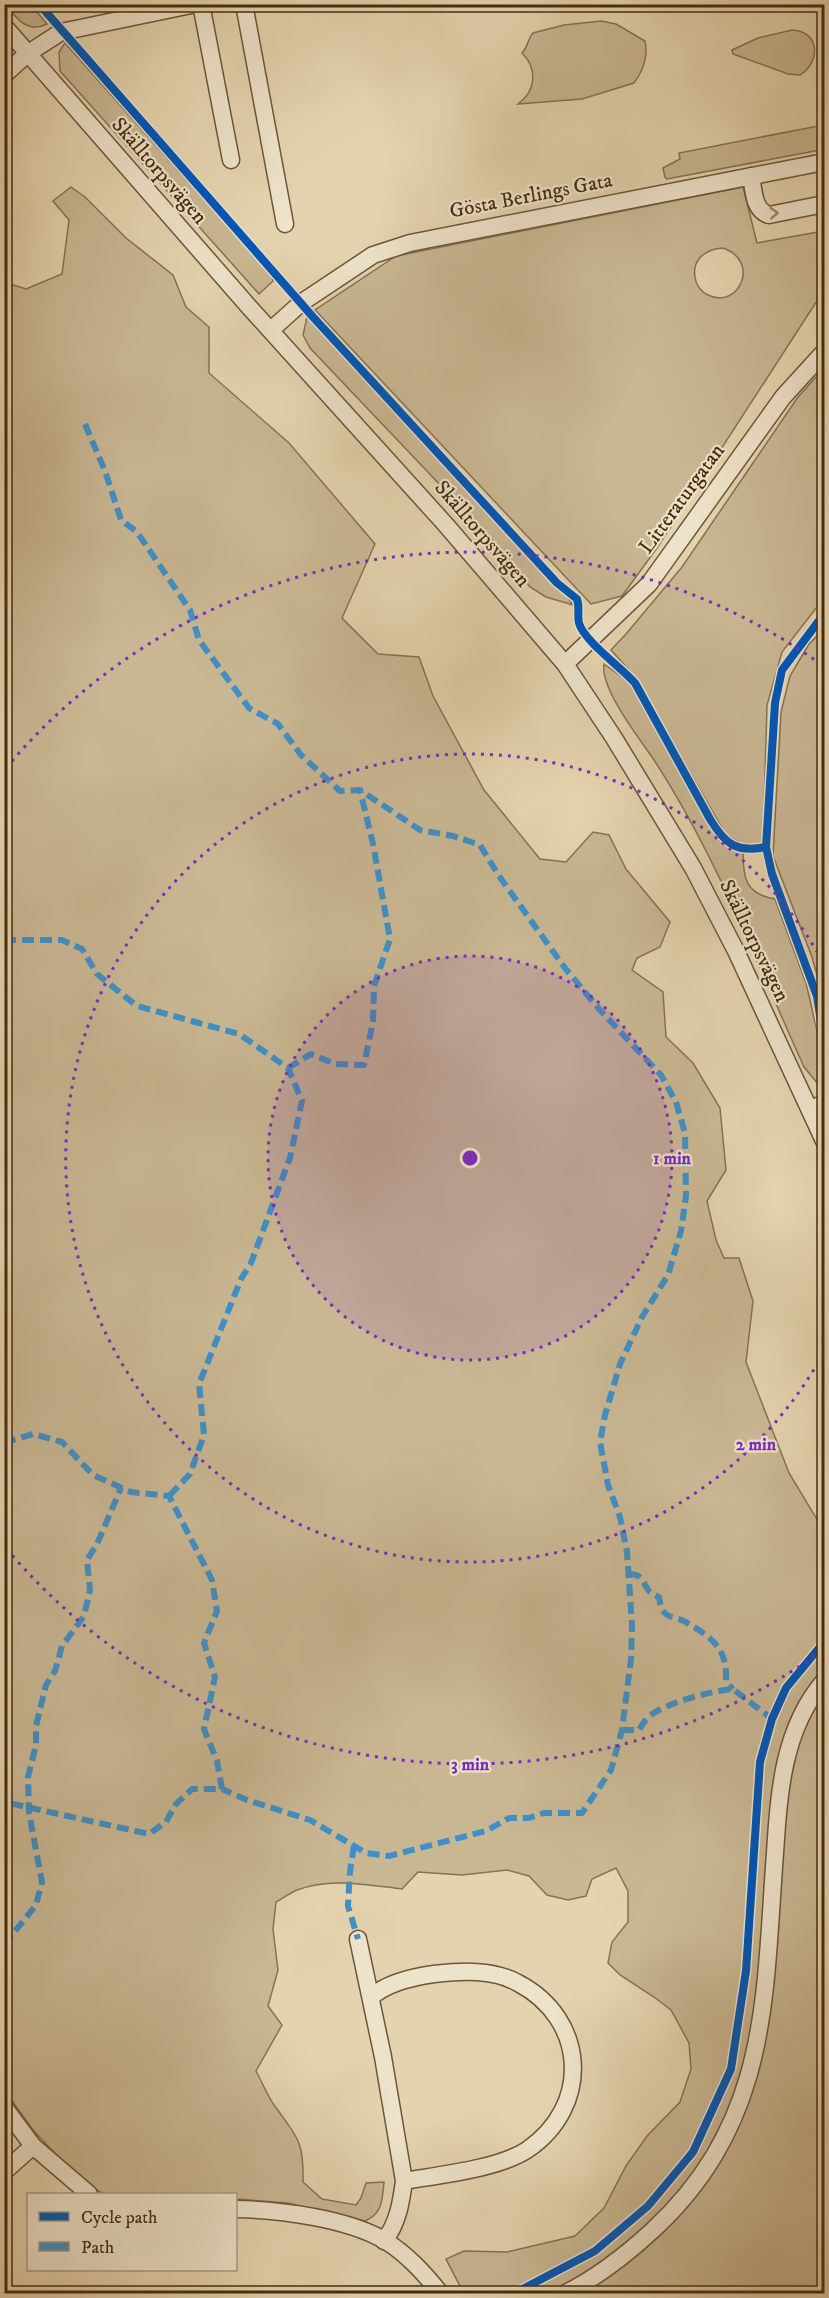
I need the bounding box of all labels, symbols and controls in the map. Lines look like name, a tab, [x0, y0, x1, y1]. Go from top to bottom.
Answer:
street label: Skälltorpsvägen	[106, 112, 213, 230]
street label: Gösta Berlings Gata	[447, 167, 615, 225]
one-way arrow	[770, 206, 779, 219]
street label: Litteraturgatan	[633, 439, 731, 559]
street label: Skälltorpsvägen	[429, 475, 536, 593]
street label: Skälltorpsvägen	[713, 875, 795, 1007]
centre of rings	[460, 1148, 480, 1168]
text: 1 min	[653, 1148, 692, 1170]
text: 2 min	[736, 1434, 777, 1456]
text: 3 min	[451, 1754, 490, 1776]
legend	[27, 2193, 237, 2271]
text: Cycle path	[81, 2207, 158, 2229]
text: Path	[81, 2237, 115, 2259]

